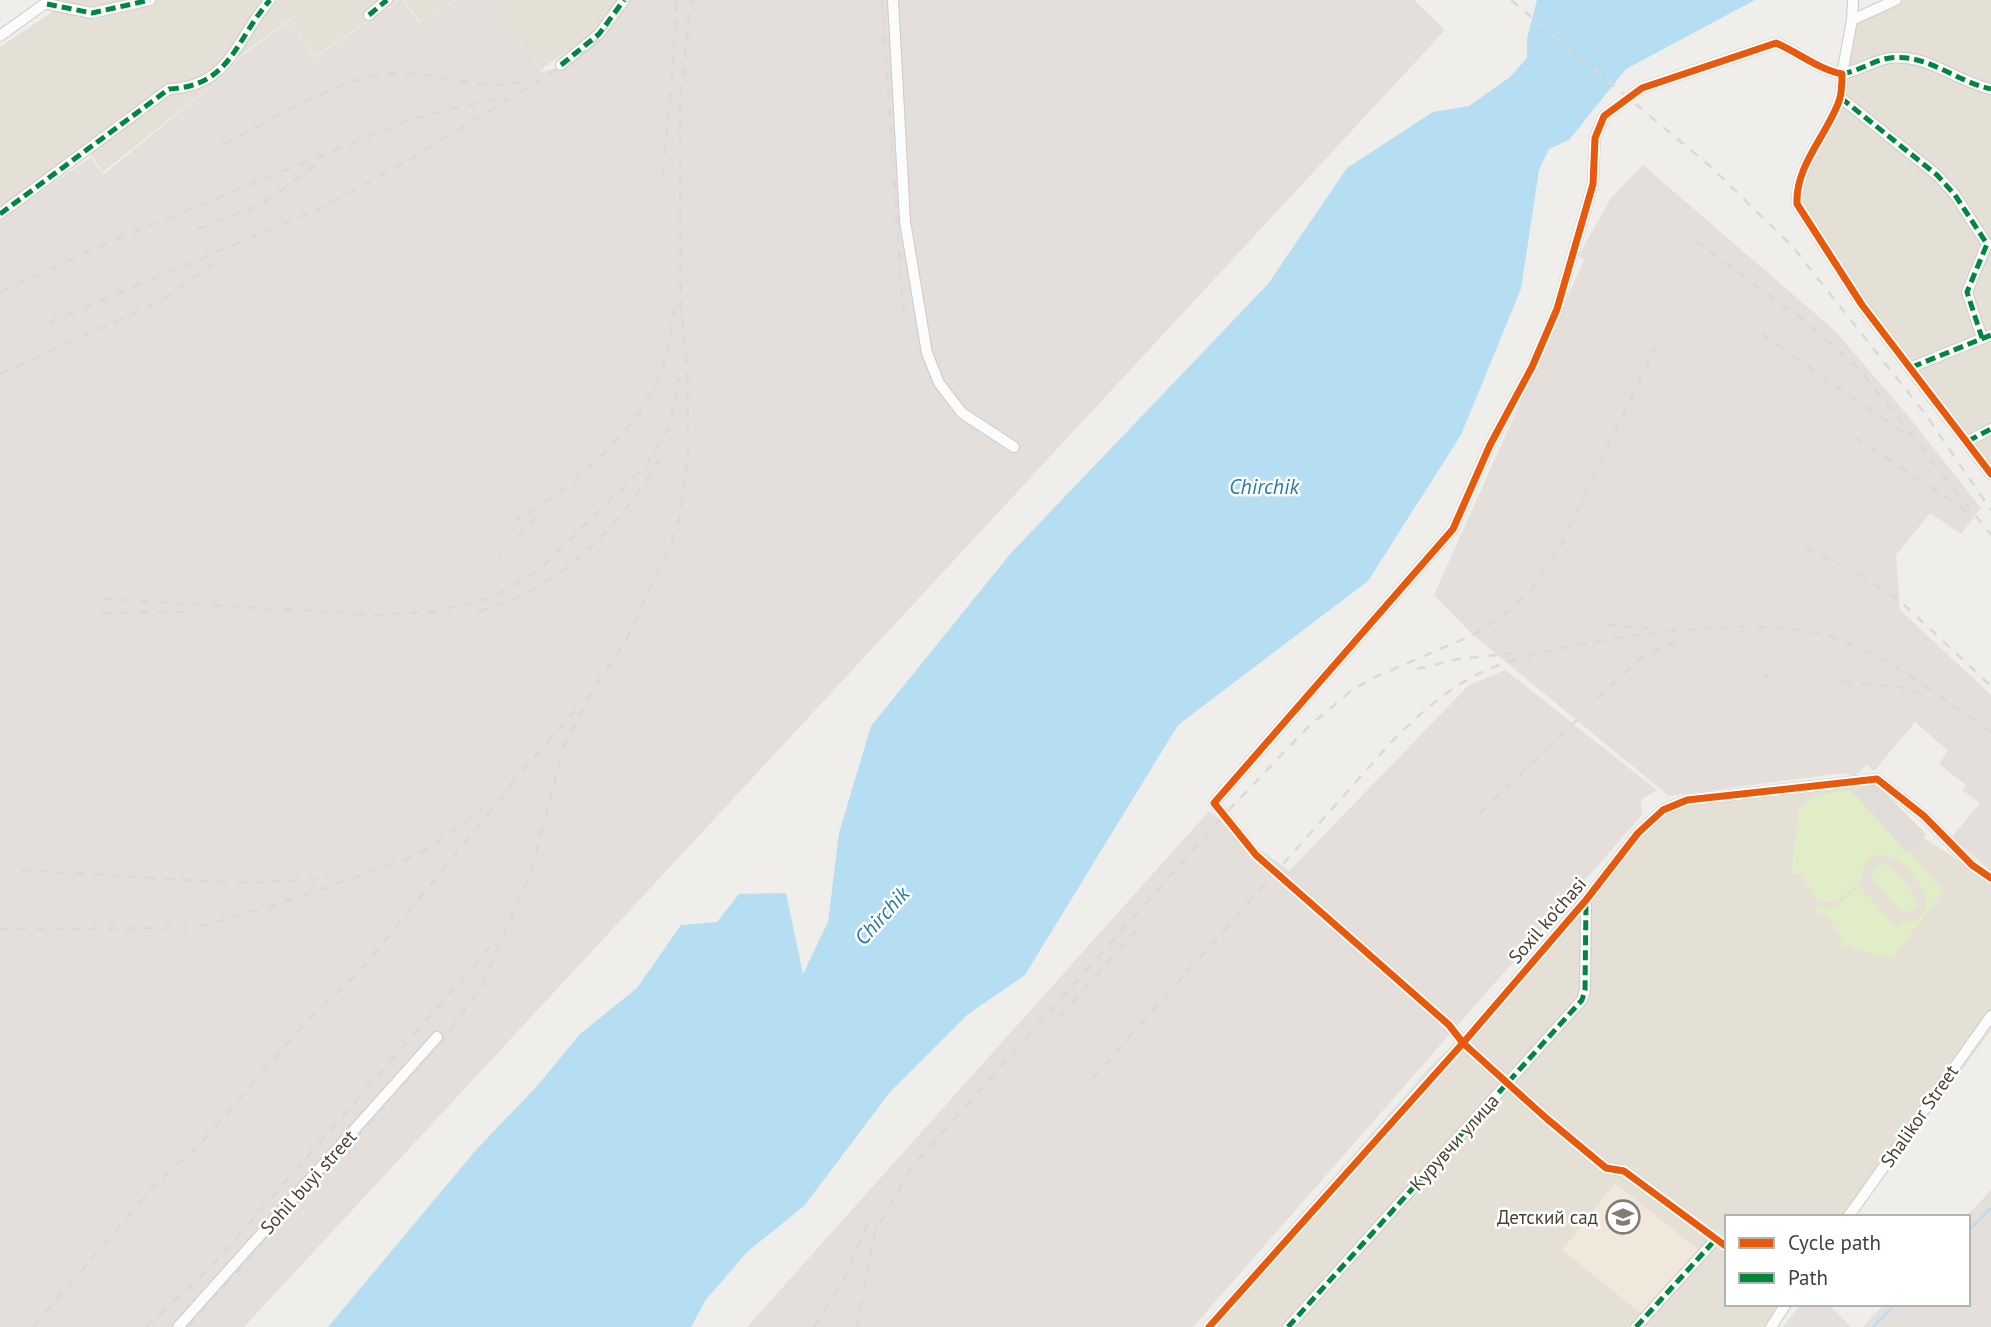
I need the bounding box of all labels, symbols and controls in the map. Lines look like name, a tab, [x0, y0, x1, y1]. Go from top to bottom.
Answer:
water label: Chirchik	[1229, 473, 1300, 500]
street label: Soxil ko'chasi	[1503, 872, 1591, 968]
water label: Chirchik	[848, 880, 916, 951]
street label: Shаlikor Street	[1875, 1060, 1963, 1172]
street label: Курувчи улица	[1404, 1089, 1504, 1195]
street label: Sohil buyi street	[255, 1124, 362, 1239]
school or university icon: Детский сад	[1604, 1198, 1642, 1236]
place label: Детский сад	[1497, 1205, 1598, 1229]
legend	[1725, 1215, 1970, 1306]
text: Cycle path	[1788, 1229, 1881, 1256]
text: Path	[1788, 1264, 1828, 1291]

